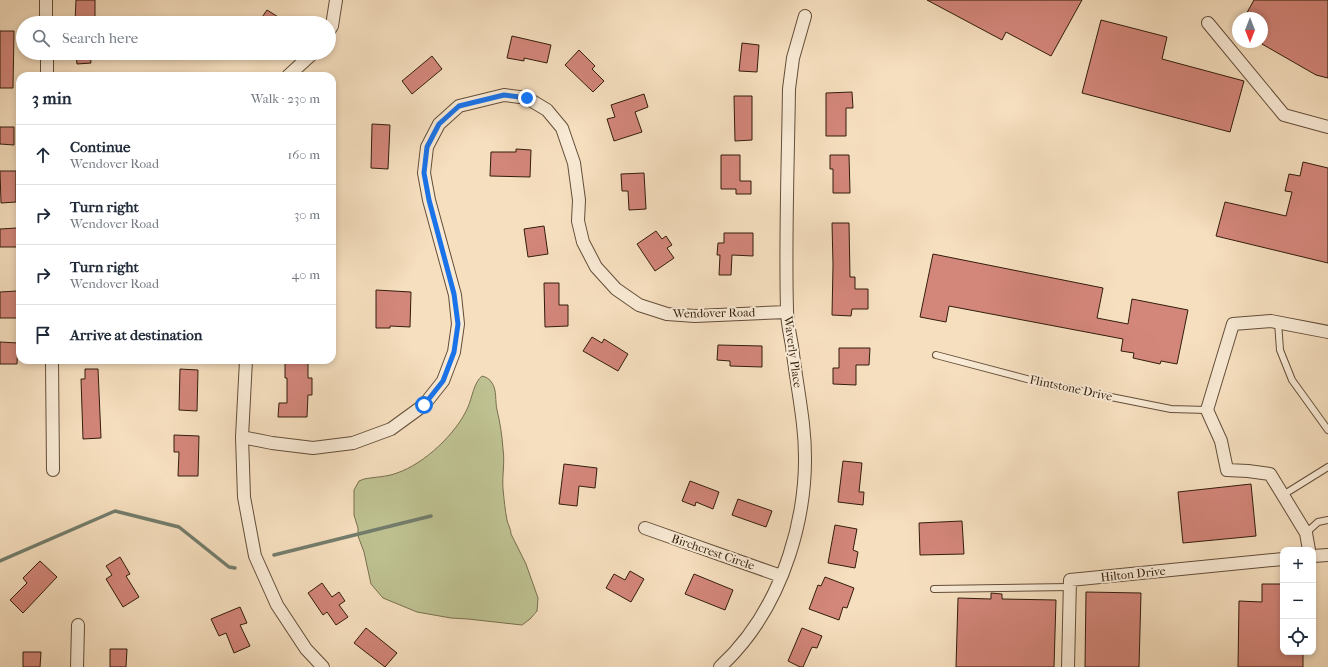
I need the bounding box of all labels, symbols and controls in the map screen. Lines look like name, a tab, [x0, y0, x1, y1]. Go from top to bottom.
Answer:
north arrow	[1232, 12, 1268, 48]
search box	[16, 16, 336, 60]
icon: search	[30, 27, 52, 49]
text: Search here	[62, 29, 138, 47]
text: 3 min	[32, 88, 72, 108]
route end	[518, 89, 536, 107]
text: Walk · 230 m	[251, 91, 320, 106]
text: Continue	[70, 138, 130, 156]
icon: ahead	[32, 144, 54, 166]
text: 160 m	[288, 147, 320, 162]
text: Wendover Road	[70, 156, 159, 171]
text: Turn right	[70, 198, 139, 216]
icon: right	[32, 204, 54, 226]
text: 30 m	[294, 207, 320, 222]
text: Wendover Road	[70, 216, 159, 231]
text: Turn right	[70, 258, 139, 276]
icon: right	[32, 264, 54, 286]
text: 40 m	[292, 267, 320, 282]
text: Wendover Road	[70, 276, 159, 291]
street label: Wendover Road	[672, 305, 756, 321]
street label: Waverly Place	[781, 314, 805, 389]
icon: arrive	[32, 324, 54, 346]
text: Arrive at destination	[70, 326, 202, 344]
street label: Flintstone Drive	[1028, 372, 1114, 404]
route start	[415, 396, 433, 414]
street label: Birchcrest Circle	[670, 531, 756, 573]
map controls	[1280, 547, 1316, 655]
button: +	[1280, 547, 1316, 583]
street label: Hilton Drive	[1100, 564, 1166, 584]
button: −	[1280, 583, 1316, 619]
button: locate	[1280, 619, 1316, 655]

